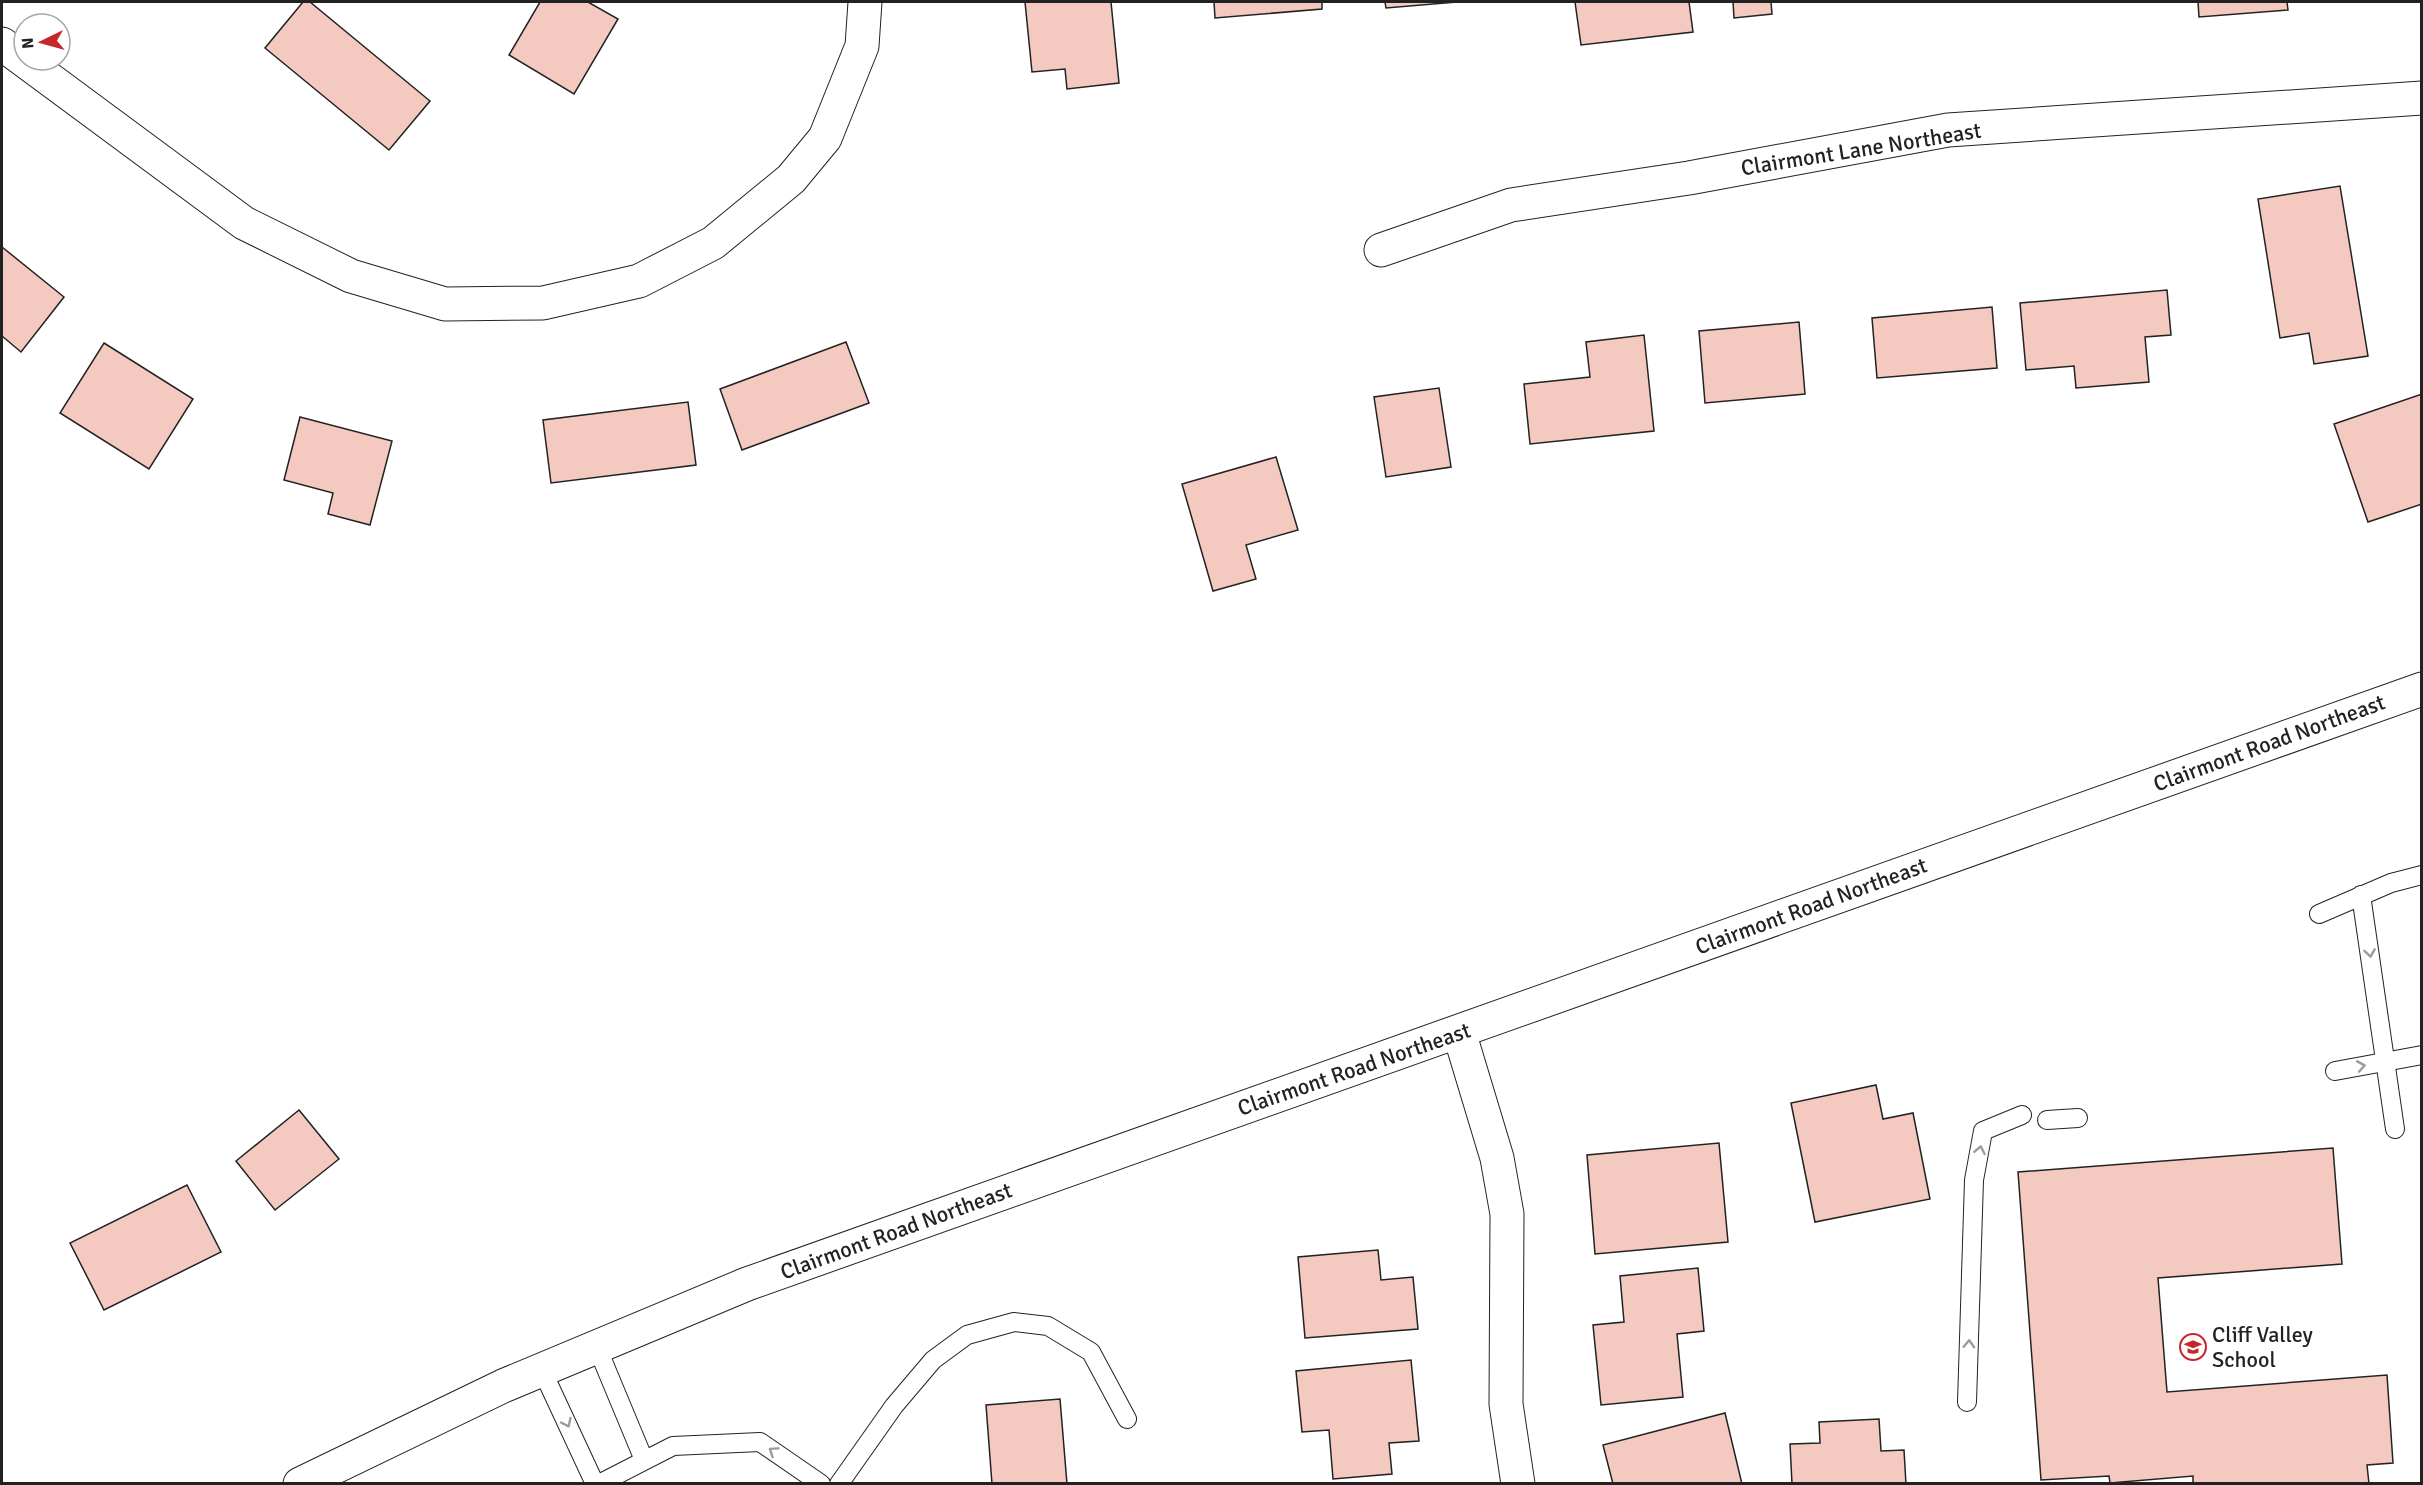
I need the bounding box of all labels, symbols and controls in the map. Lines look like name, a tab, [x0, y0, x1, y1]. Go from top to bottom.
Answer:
north arrow	[12, 12, 72, 72]
text: N	[18, 37, 39, 50]
street label: Clairmont Lane Northeast	[1739, 117, 1983, 181]
street label: Clairmont Road Northeast	[2149, 688, 2389, 798]
street label: Clairmont Road Northeast	[1691, 851, 1931, 961]
one-way arrow	[2364, 948, 2376, 958]
street label: Clairmont Road Northeast	[1234, 1016, 1474, 1122]
one-way arrow	[2355, 1060, 2365, 1073]
one-way arrow	[1973, 1145, 1986, 1155]
street label: Clairmont Road Northeast	[776, 1176, 1016, 1286]
place label: Cliff Valley School	[2212, 1321, 2314, 1373]
school or university icon: Cliff Valley School	[2178, 1332, 2208, 1362]
one-way arrow	[1962, 1339, 1975, 1348]
one-way arrow	[559, 1417, 571, 1428]
one-way arrow	[768, 1447, 779, 1458]

